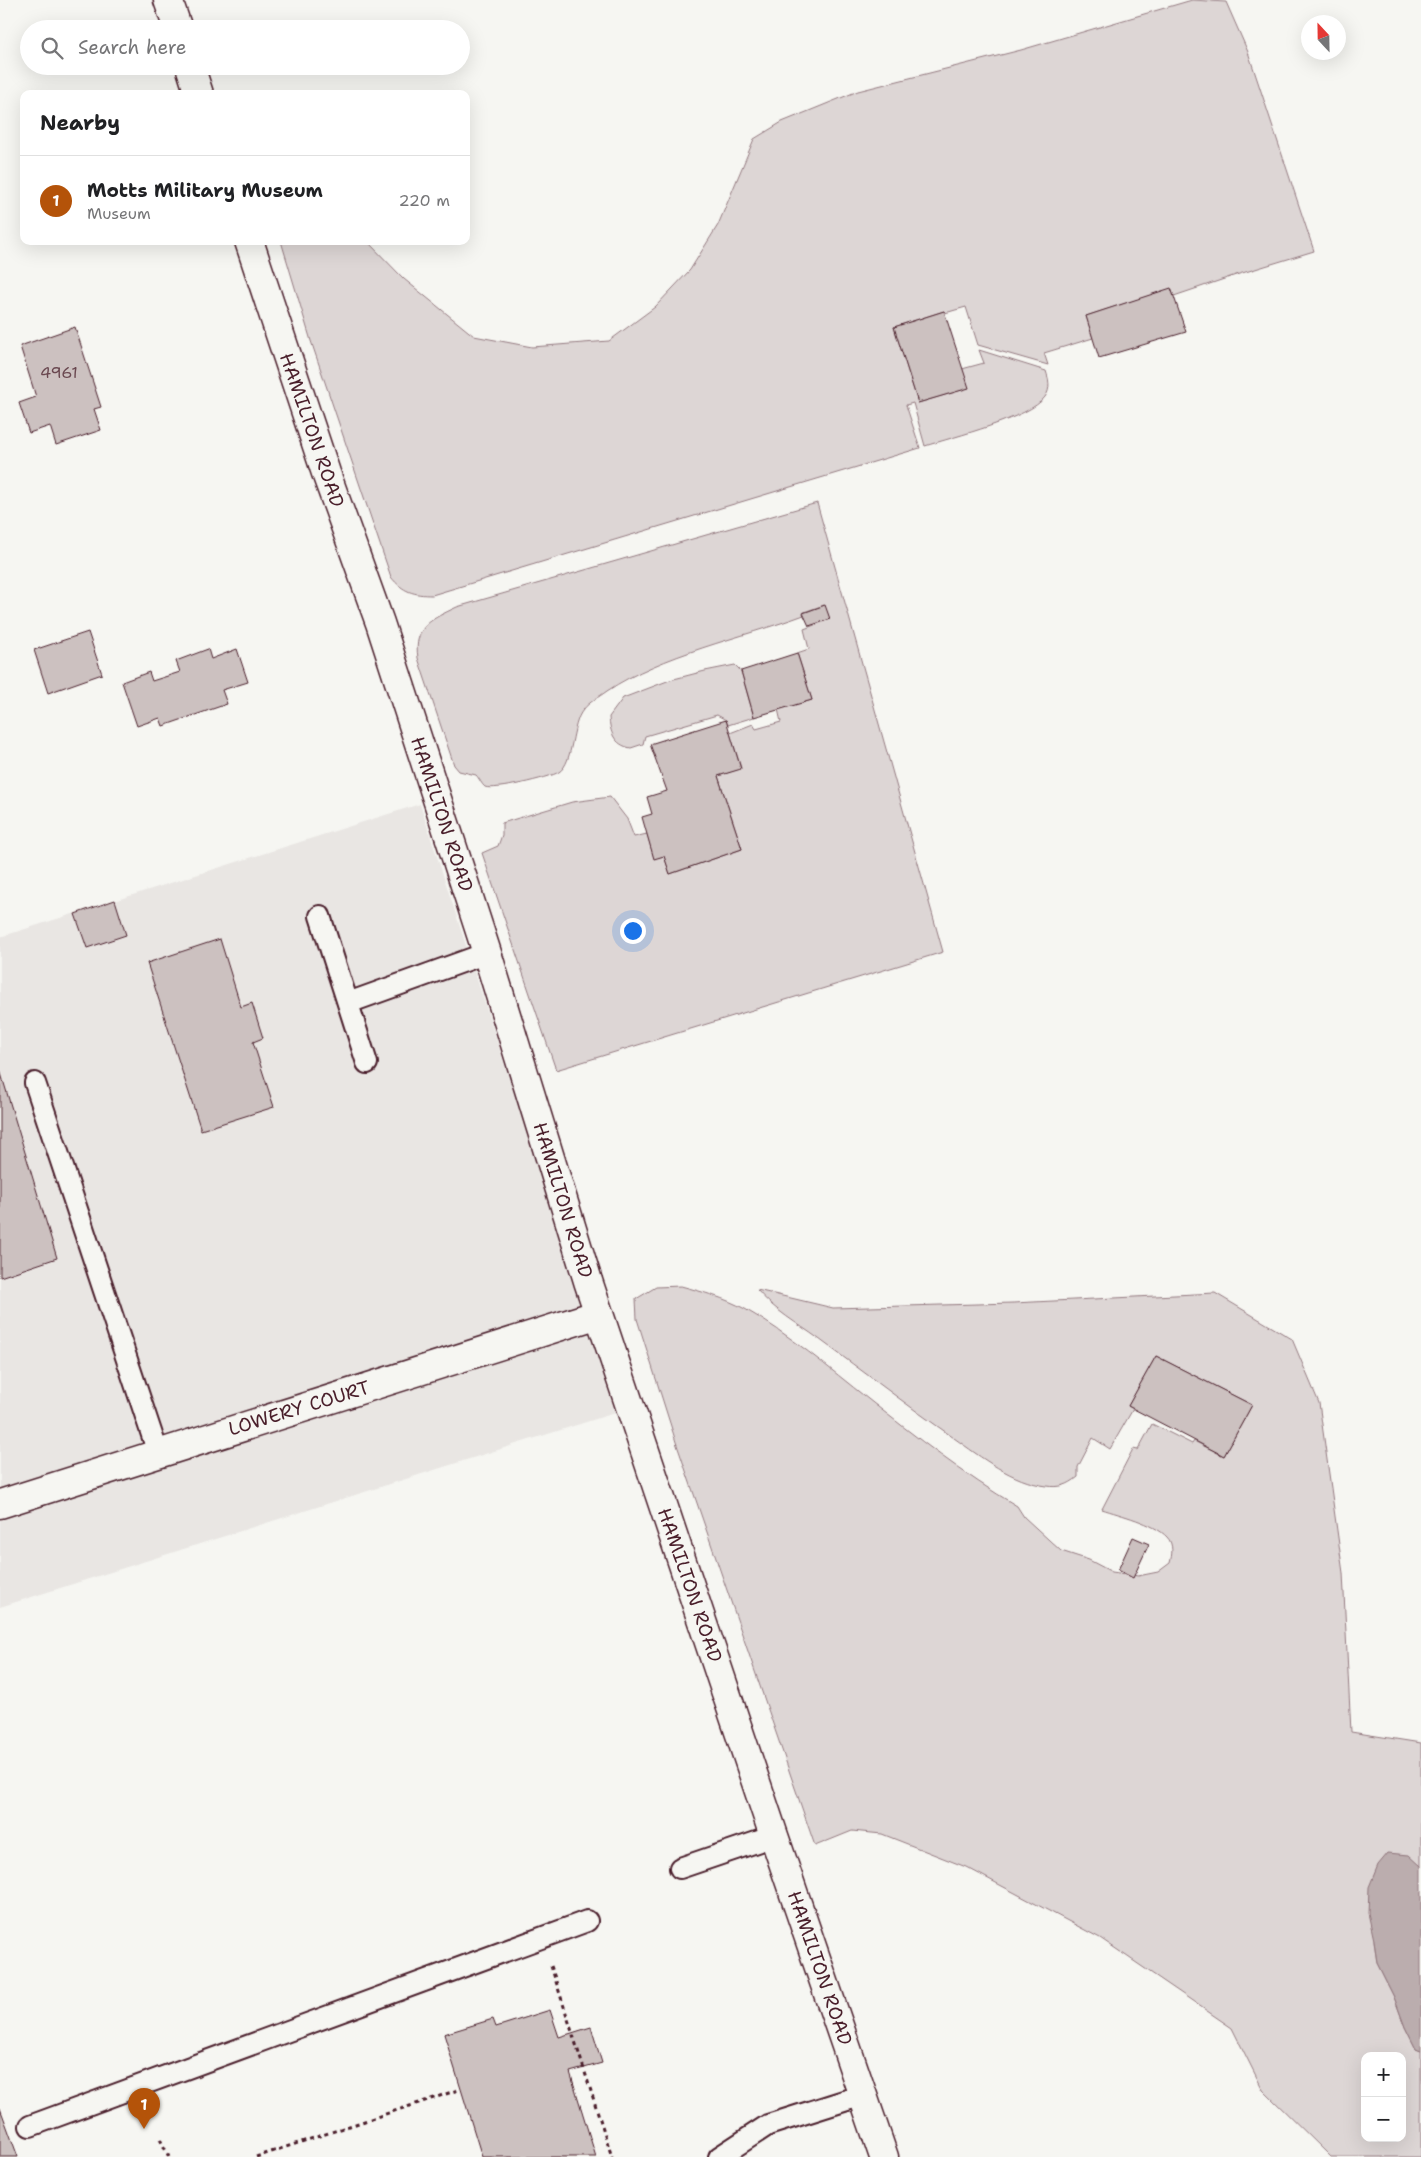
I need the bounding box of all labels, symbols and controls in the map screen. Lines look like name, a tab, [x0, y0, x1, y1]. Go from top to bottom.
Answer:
north arrow	[1301, 15, 1346, 60]
search box	[20, 20, 470, 75]
icon: search	[38, 34, 66, 62]
text: Search here	[78, 35, 187, 60]
text: Nearby	[40, 109, 120, 137]
text: Motts Military Museum	[87, 178, 323, 203]
text: 1	[52, 190, 60, 211]
text: 220 m	[398, 190, 450, 211]
text: Museum	[87, 203, 151, 224]
street label: HAMILTON ROAD	[274, 350, 350, 510]
house number: 4961	[40, 362, 78, 383]
street label: HAMILTON ROAD	[405, 733, 479, 895]
your location	[620, 918, 646, 944]
street label: HAMILTON ROAD	[527, 1119, 599, 1281]
street label: LOWERY COURT	[225, 1375, 373, 1441]
street label: HAMILTON ROAD	[652, 1505, 728, 1665]
street label: HAMILTON ROAD	[782, 1888, 858, 2048]
map controls	[1361, 2052, 1406, 2142]
button: +	[1361, 2052, 1406, 2097]
pin: 1	[128, 2088, 160, 2129]
button: −	[1361, 2097, 1406, 2142]

